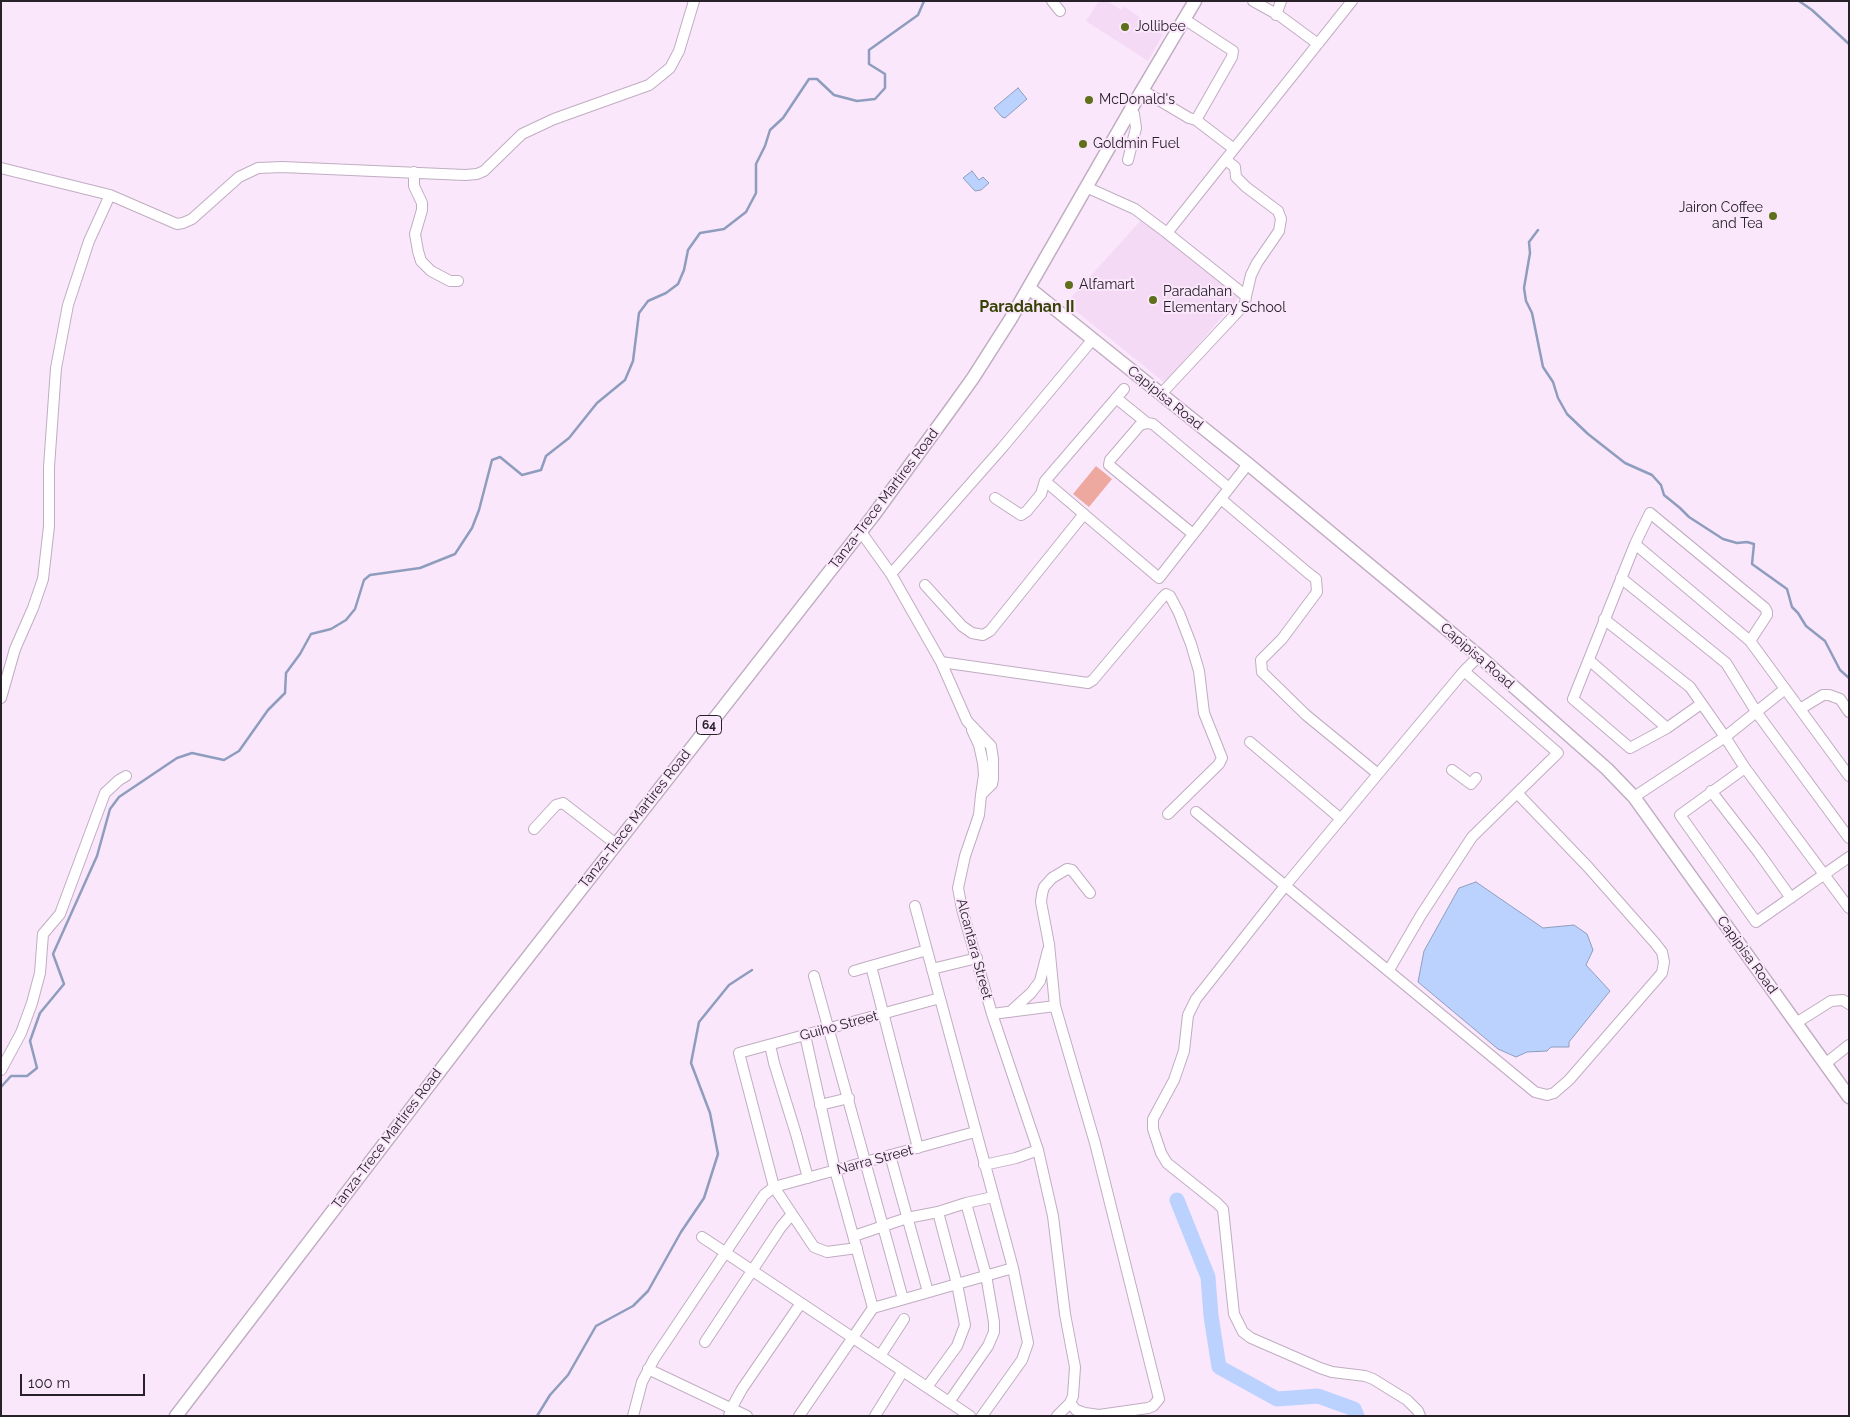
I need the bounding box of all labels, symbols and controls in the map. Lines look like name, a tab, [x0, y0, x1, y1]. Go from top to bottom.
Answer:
place label: Jollibee	[1135, 19, 1186, 35]
marker: Jollibee	[1119, 21, 1131, 33]
place label: McDonald's	[1099, 92, 1175, 108]
marker: McDonald's	[1083, 94, 1095, 106]
place label: Goldmin Fuel	[1093, 136, 1180, 152]
marker: Goldmin Fuel	[1077, 138, 1089, 150]
place label: Jairon Coffee and Tea	[1679, 200, 1763, 232]
marker: Jairon Coffee and Tea	[1767, 210, 1779, 222]
place label: Alfamart	[1079, 277, 1135, 293]
marker: Alfamart	[1063, 279, 1075, 291]
place label: Paradahan Elementary School	[1163, 284, 1286, 316]
marker: Paradahan Elementary School	[1147, 294, 1159, 306]
district label: Paradahan II	[979, 297, 1075, 317]
street label: Capipisa Road	[1124, 362, 1206, 434]
street label: Tanza-Trece Martires Road	[826, 426, 942, 572]
street label: Capipisa Road	[1437, 619, 1517, 693]
road number: 64	[696, 716, 722, 734]
street label: Tanza-Trece Martires Road	[576, 746, 694, 892]
street label: Alcantara Street	[952, 897, 996, 1001]
street label: Capipisa Road	[1713, 913, 1781, 997]
street label: Guiho Street	[798, 1007, 880, 1045]
street label: Tanza-Trece Martires Road	[329, 1066, 445, 1212]
street label: Narra Street	[835, 1142, 915, 1178]
scale bar	[22, 1364, 148, 1396]
text: 100 m	[28, 1374, 70, 1392]

